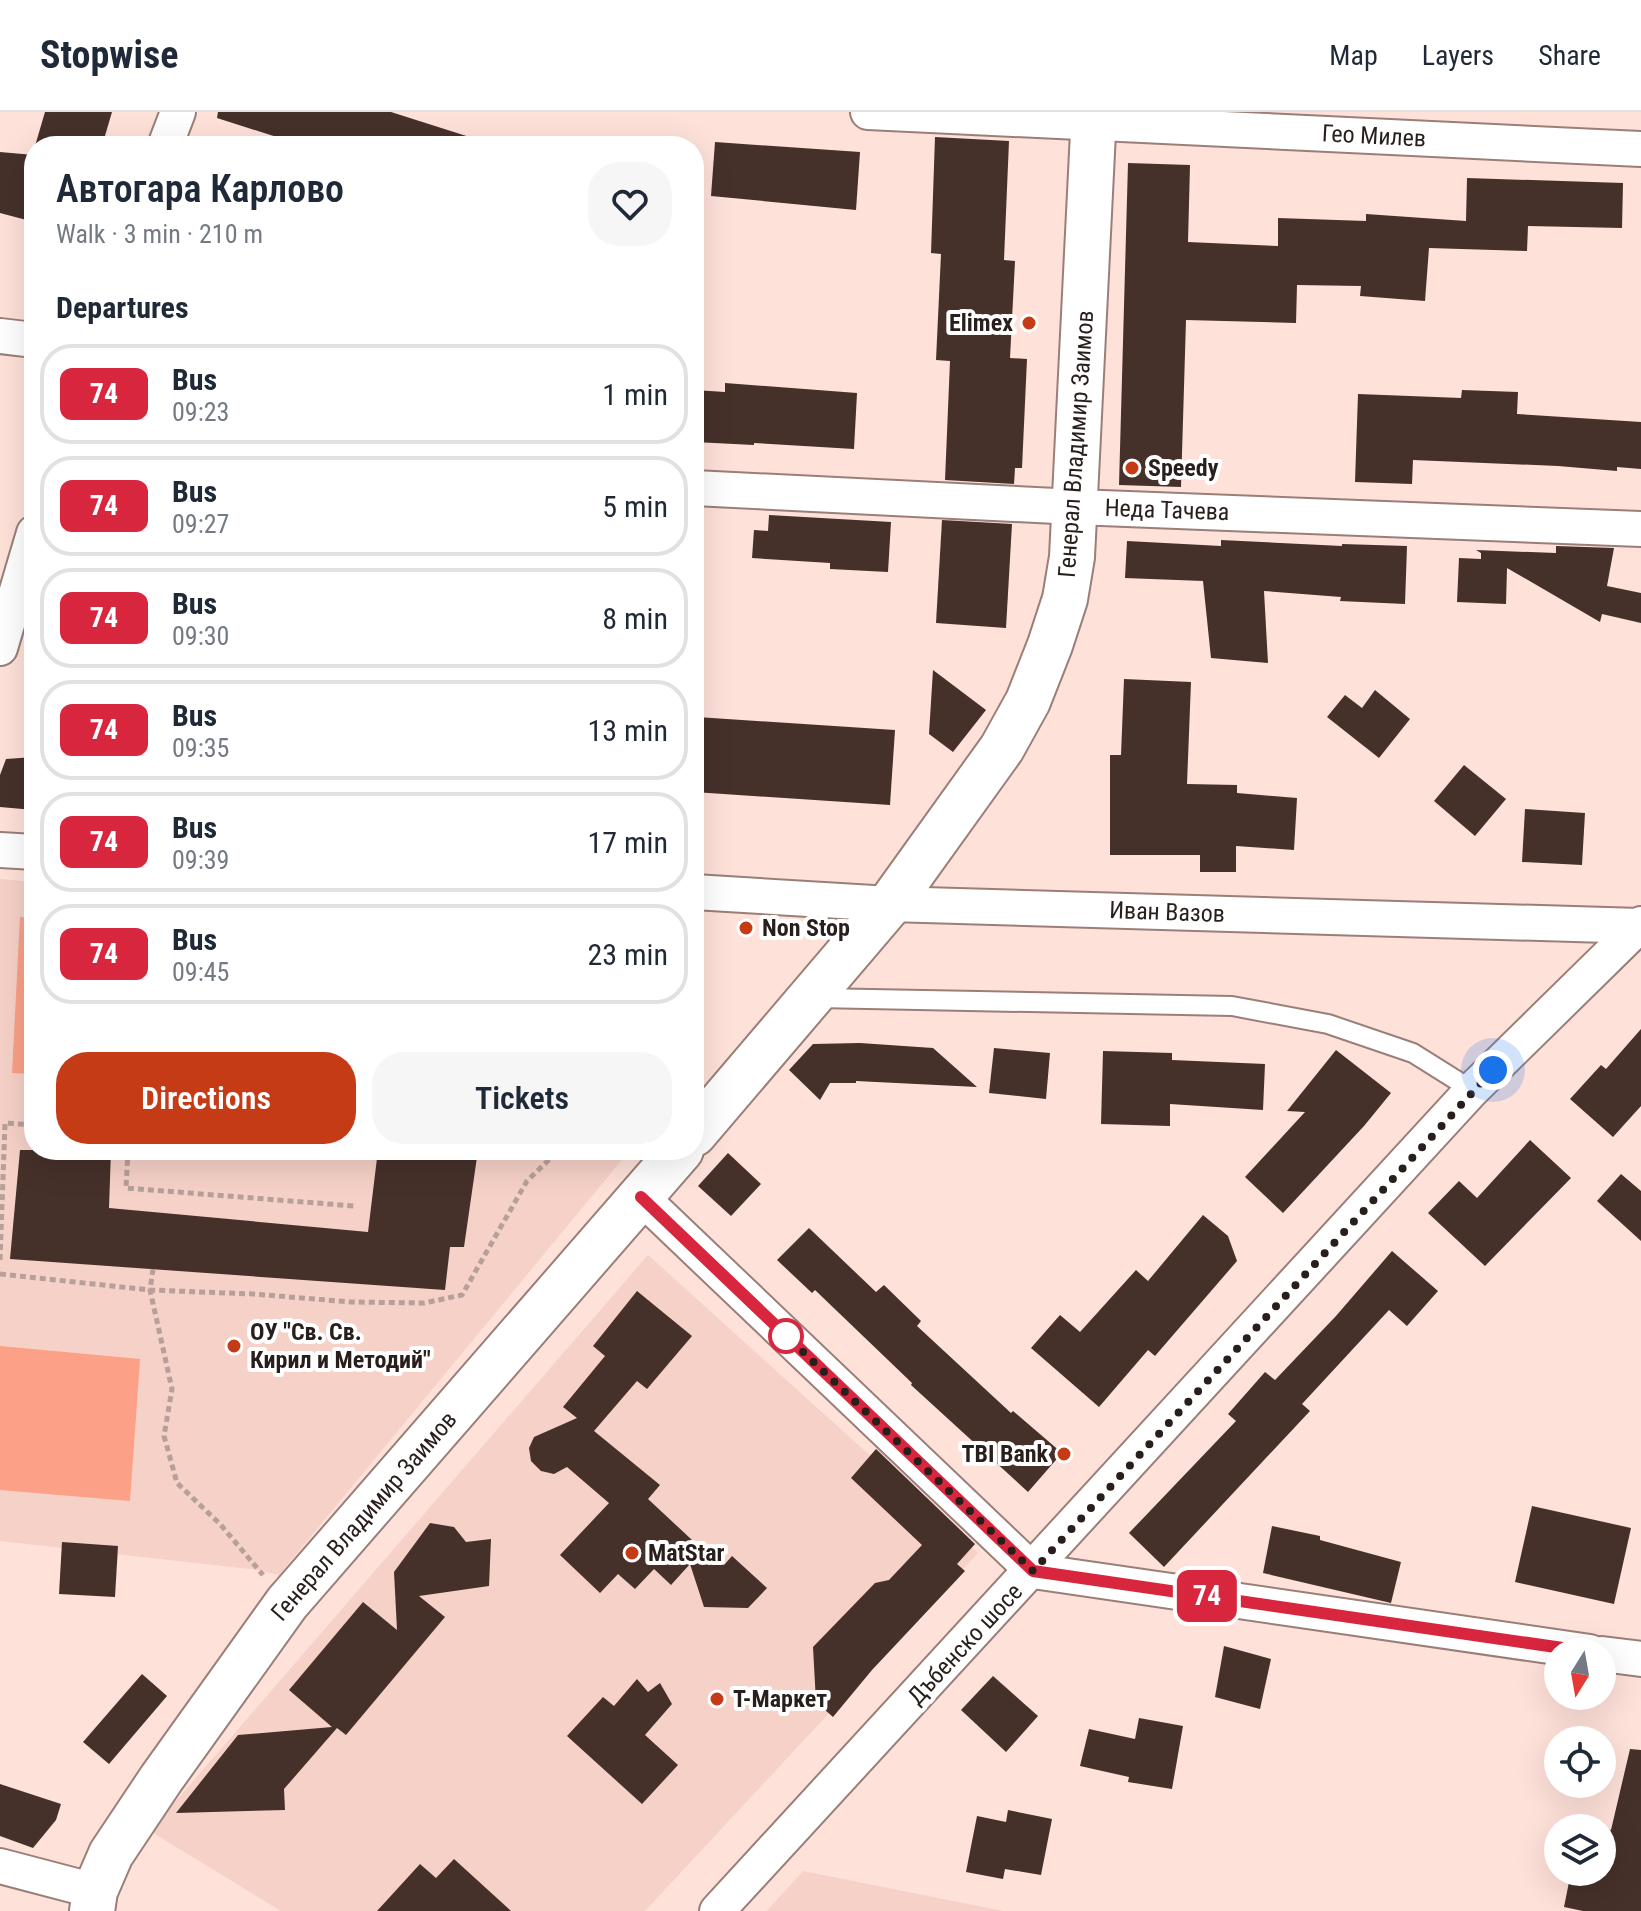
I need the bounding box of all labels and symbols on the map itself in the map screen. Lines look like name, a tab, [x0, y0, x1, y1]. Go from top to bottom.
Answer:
street label: Гео Милев	[1321, 119, 1427, 153]
place label: Elimex	[949, 309, 1013, 337]
street label: Генерал Владимир Заимов	[1053, 309, 1099, 579]
marker: Elimex	[1020, 314, 1038, 332]
place label: Speedy	[1148, 454, 1219, 482]
marker: Speedy	[1123, 459, 1141, 477]
street label: Неда Тачева	[1104, 494, 1230, 526]
street label: Иван Вазов	[1109, 896, 1225, 928]
place label: Non Stop	[762, 914, 850, 942]
marker: Non Stop	[737, 919, 755, 937]
your location	[1473, 1050, 1513, 1090]
place label: ОУ "Св. Св. Кирил и Методий"	[250, 1318, 431, 1374]
unlabelled marker	[769, 1319, 803, 1353]
marker: ОУ "Св. Св. Кирил и Методий"	[225, 1337, 243, 1355]
street label: Генерал Владимир Заимов	[265, 1406, 463, 1626]
place label: TBI Bank	[961, 1440, 1049, 1468]
marker: TBI Bank	[1055, 1445, 1073, 1463]
place label: MatStar	[648, 1539, 724, 1567]
marker: MatStar	[623, 1544, 641, 1562]
line badge: 74	[1171, 1570, 1243, 1622]
street label: Дъбенско шосе	[902, 1578, 1028, 1710]
north arrow	[1544, 1638, 1616, 1710]
place label: Т-Маркет	[733, 1685, 827, 1713]
marker: Т-Маркет	[708, 1690, 726, 1708]

